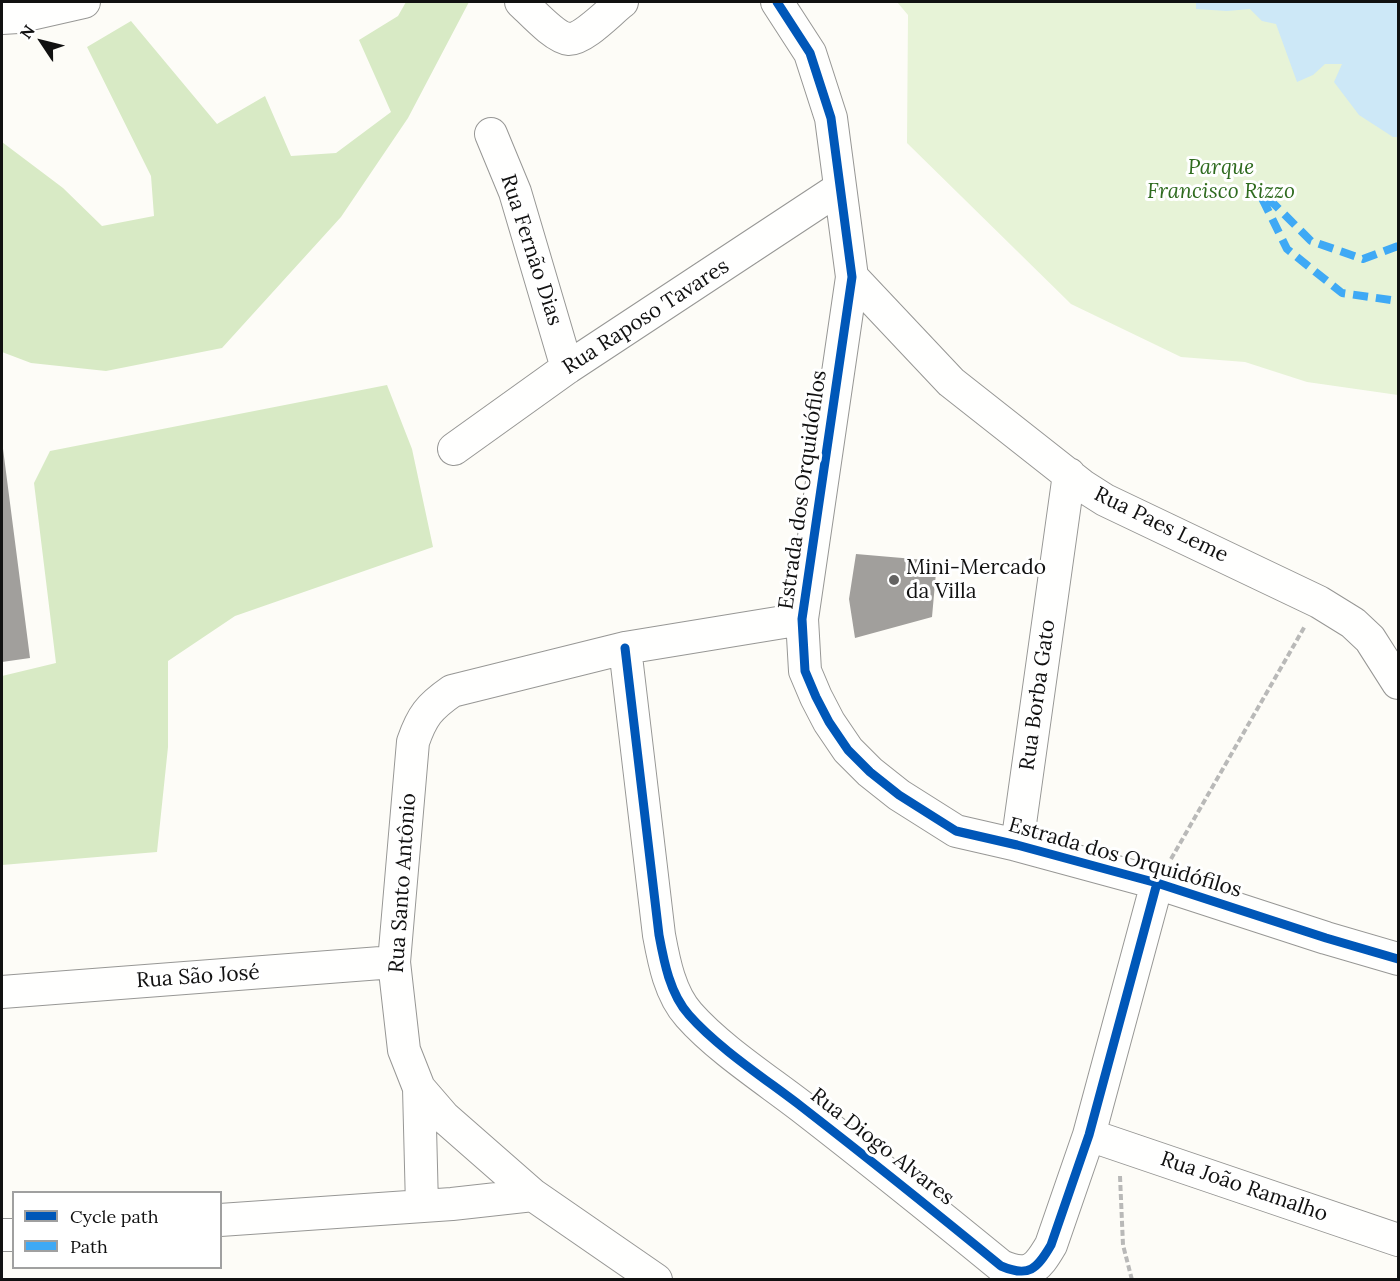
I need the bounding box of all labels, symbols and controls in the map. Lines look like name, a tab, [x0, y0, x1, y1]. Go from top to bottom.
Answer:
north arrow	[12, 12, 72, 72]
text: N	[16, 21, 39, 42]
park label: Parque Francisco Rizzo	[1147, 155, 1295, 205]
street label: Rua Fernão Dias	[495, 171, 567, 329]
street label: Rua Raposo Tavares	[558, 254, 734, 380]
street label: Estrada dos Orquidófilos	[774, 369, 832, 611]
street label: Rua Paes Leme	[1090, 482, 1232, 568]
place label: Mini-Mercado da Villa	[906, 555, 1046, 605]
marker: Mini-Mercado da Villa	[887, 573, 901, 587]
street label: Rua Borba Gato	[1015, 618, 1061, 772]
street label: Rua Santo Antônio	[384, 792, 422, 974]
street label: Estrada dos Orquidófilos	[1006, 813, 1244, 903]
street label: Rua São José	[135, 960, 261, 994]
street label: Rua Diogo Alvares	[805, 1083, 959, 1211]
street label: Rua João Ramalho	[1157, 1147, 1331, 1227]
legend	[12, 1191, 222, 1269]
text: Cycle path	[70, 1205, 159, 1228]
text: Path	[70, 1235, 108, 1258]

